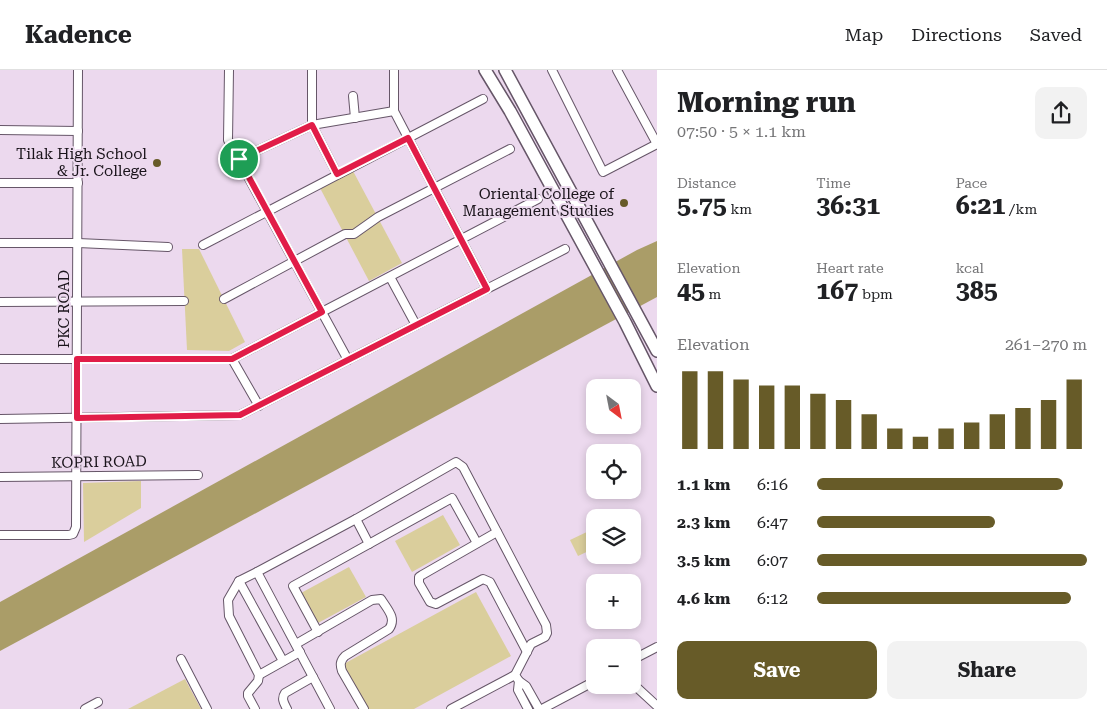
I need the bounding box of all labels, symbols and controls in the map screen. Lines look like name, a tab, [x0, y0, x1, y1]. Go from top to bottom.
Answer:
text: Kadence	[25, 21, 132, 49]
text: Map	[845, 24, 883, 45]
text: Directions	[911, 24, 1002, 45]
text: Saved	[1030, 24, 1082, 45]
text: Morning run	[677, 86, 856, 119]
button: share	[1035, 87, 1087, 139]
text: 07:50 · 5 × 1.1 km	[677, 122, 806, 141]
pin	[218, 138, 260, 180]
place label: Tilak High School & Jr. College	[16, 145, 147, 180]
icon: arrive	[225, 145, 253, 173]
marker: Tilak High School & Jr. College	[151, 157, 163, 169]
text: Distance	[677, 175, 736, 191]
text: Time	[816, 175, 851, 191]
text: Pace	[956, 175, 987, 191]
place label: Oriental College of Management Studies	[463, 185, 615, 220]
text: 5.75	[677, 191, 727, 220]
text: 36:31	[816, 191, 880, 220]
text: 6:21	[956, 191, 1005, 220]
marker: Oriental College of Management Studies	[618, 197, 630, 209]
text: km	[727, 201, 752, 217]
text: /km	[1005, 201, 1037, 217]
text: Elevation	[677, 260, 740, 276]
text: Heart rate	[816, 260, 884, 276]
text: kcal	[956, 260, 984, 276]
street label: PKC ROAD	[55, 270, 73, 348]
text: 45	[677, 276, 705, 305]
text: 167	[816, 276, 858, 305]
text: 385	[956, 276, 998, 305]
text: m	[705, 286, 721, 302]
text: bpm	[858, 286, 893, 302]
text: Elevation	[677, 335, 750, 354]
text: 261–270 m	[1005, 335, 1087, 354]
north arrow	[586, 379, 641, 434]
map controls	[586, 379, 641, 694]
button: locate	[586, 444, 641, 499]
street label: KOPRI ROAD	[51, 452, 147, 472]
text: 1.1 km	[677, 475, 730, 494]
text: 6:16	[757, 475, 788, 494]
button: layers	[586, 509, 641, 564]
text: 2.3 km	[677, 513, 730, 532]
text: 6:47	[757, 513, 788, 532]
text: 3.5 km	[677, 551, 730, 570]
text: 6:07	[757, 551, 788, 570]
button: +	[586, 574, 641, 629]
text: 4.6 km	[677, 589, 730, 608]
text: 6:12	[757, 589, 788, 608]
button: −	[586, 639, 641, 694]
button: Save	[677, 641, 877, 699]
button: Share	[887, 641, 1087, 699]

